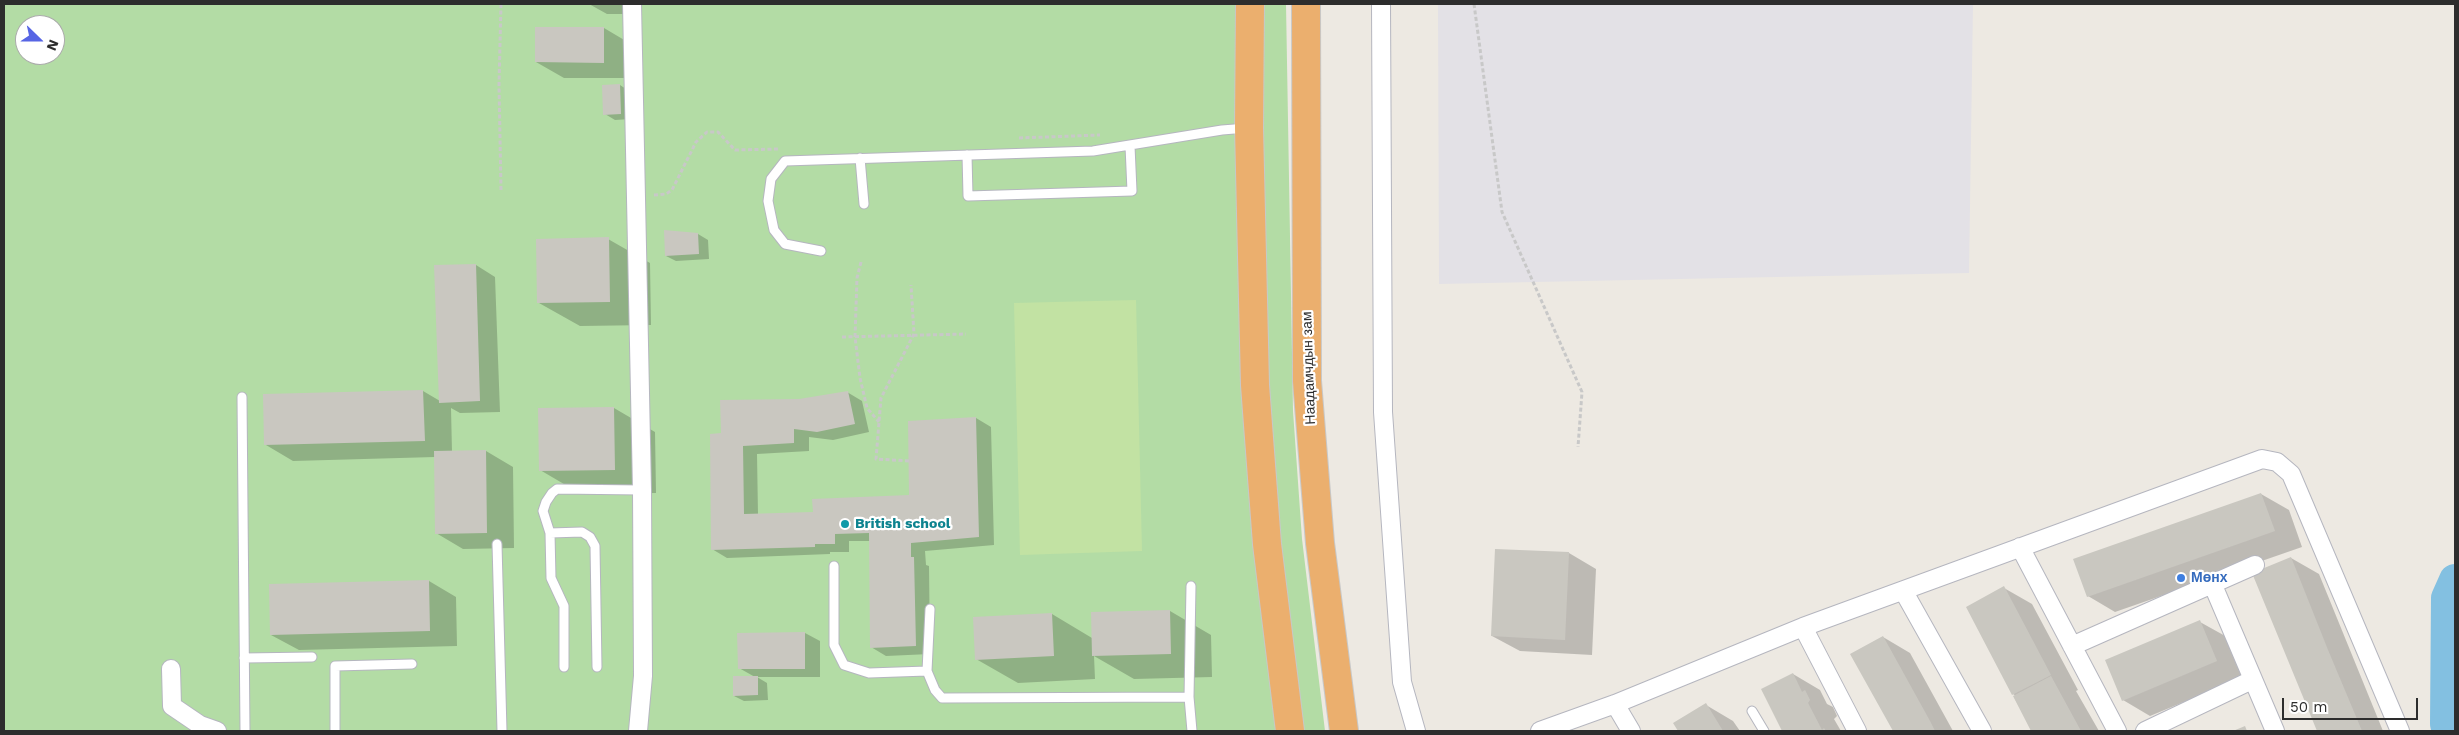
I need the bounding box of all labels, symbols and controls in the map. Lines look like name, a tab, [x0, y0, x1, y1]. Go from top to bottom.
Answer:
north arrow	[15, 15, 65, 65]
text: N	[44, 37, 62, 53]
street label: Наадамчдын зам	[1299, 311, 1319, 425]
place label: British school	[855, 516, 950, 532]
marker: British school	[839, 518, 851, 530]
place label: Мөнх	[2191, 570, 2227, 586]
marker: Мөнх	[2175, 572, 2187, 584]
scale bar	[2284, 688, 2420, 720]
text: 50 m	[2290, 698, 2327, 716]

